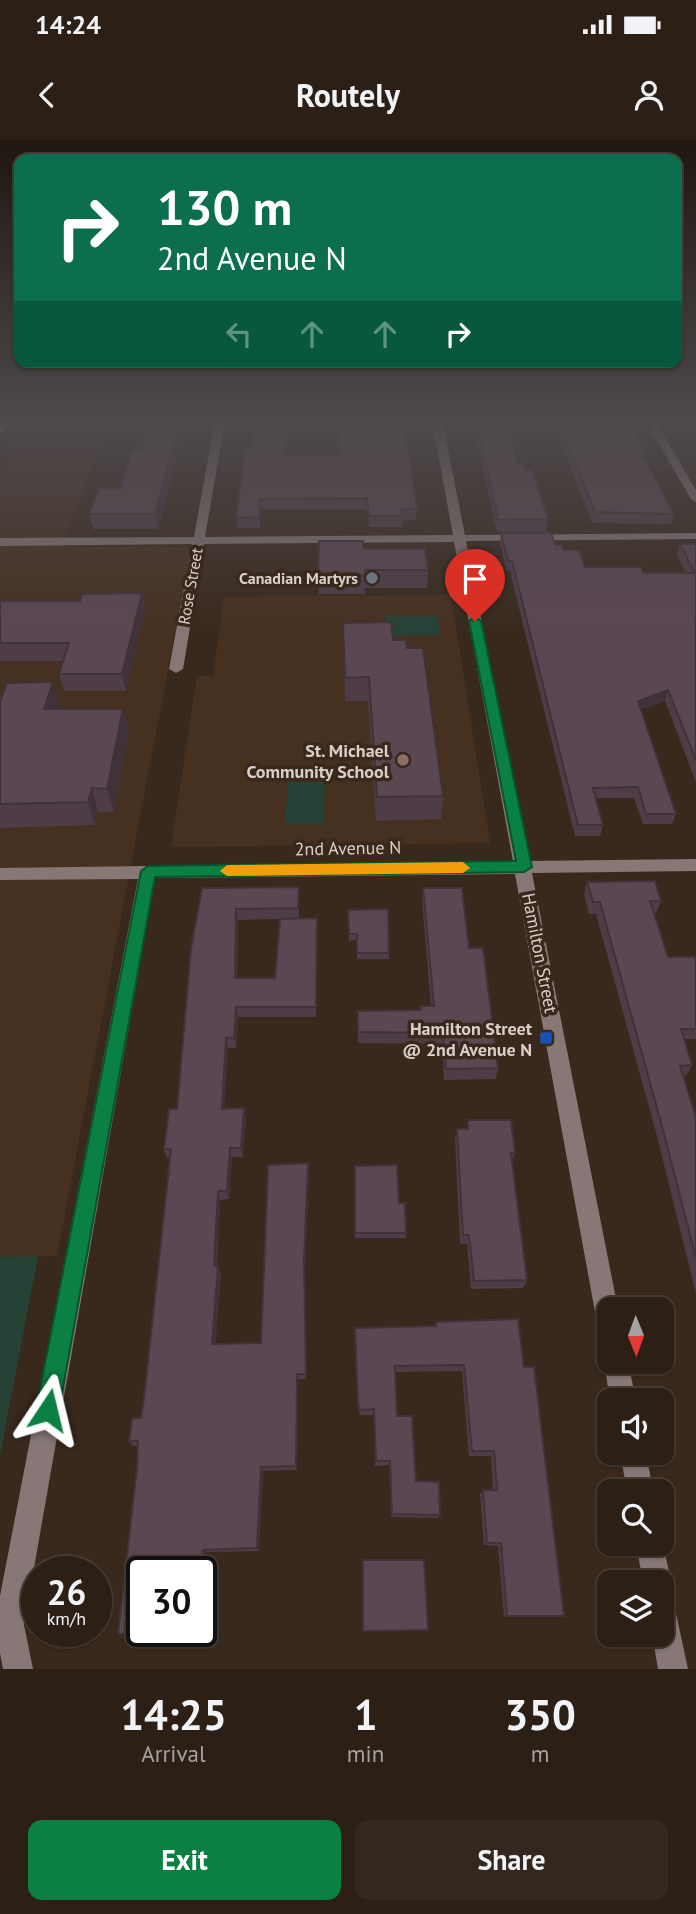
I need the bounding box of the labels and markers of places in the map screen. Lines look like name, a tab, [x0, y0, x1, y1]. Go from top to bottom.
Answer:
pin	[445, 549, 505, 621]
place label: Canadian Martyrs	[239, 568, 358, 588]
marker: Canadian Martyrs	[364, 570, 380, 586]
place label: St. Michael Community School	[246, 739, 390, 783]
marker: St. Michael Community School	[395, 752, 411, 768]
place label: Hamilton Street @ 2nd Avenue N	[402, 1017, 533, 1061]
marker: Hamilton Street @ 2nd Avenue N	[538, 1030, 554, 1046]

